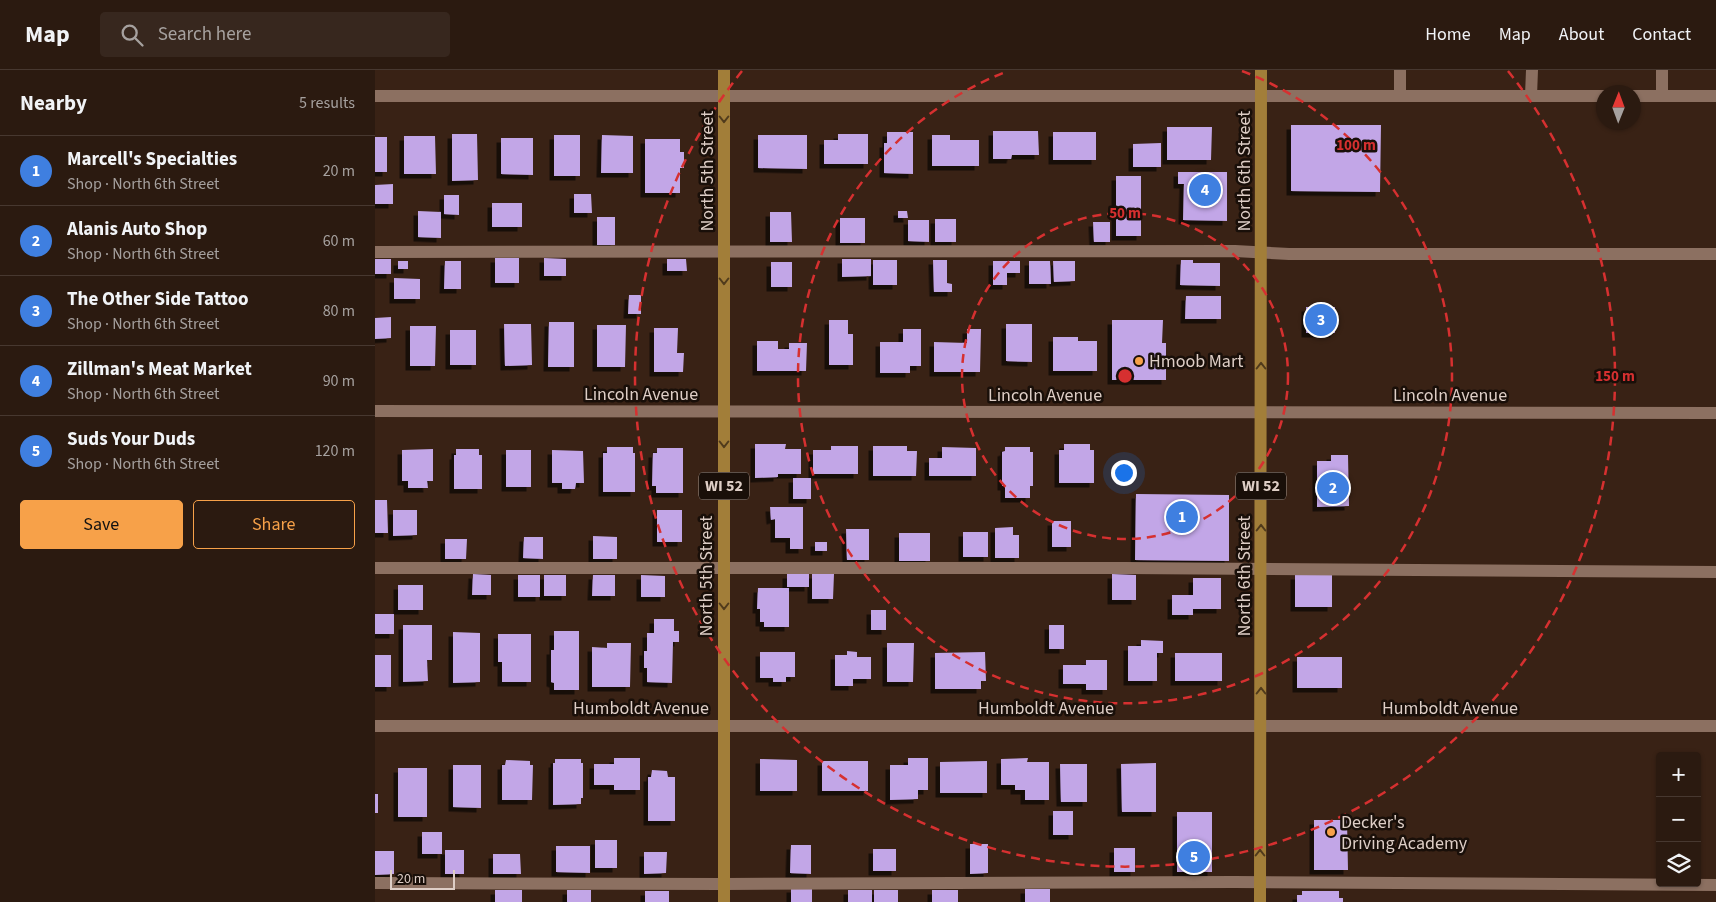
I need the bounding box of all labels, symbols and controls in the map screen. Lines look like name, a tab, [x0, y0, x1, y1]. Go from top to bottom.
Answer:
search box	[100, 12, 450, 57]
text: Map	[25, 17, 70, 52]
icon: search	[118, 21, 146, 49]
text: Search here	[158, 21, 251, 48]
text: Home	[1425, 22, 1471, 47]
text: Map	[1499, 22, 1531, 47]
text: About	[1559, 22, 1604, 47]
text: Contact	[1632, 22, 1691, 47]
north arrow	[1596, 85, 1641, 130]
text: Nearby	[20, 88, 87, 118]
text: 5 results	[299, 92, 355, 114]
street label: North 5th Street	[695, 111, 720, 231]
street label: North 6th Street	[1232, 111, 1257, 231]
one-way arrow	[719, 115, 729, 123]
text: 100 m	[1336, 135, 1376, 156]
text: Marcell's Specialties	[67, 146, 237, 173]
text: 1	[32, 160, 40, 182]
text: 20 m	[323, 160, 355, 182]
pin: 4	[1189, 171, 1221, 209]
text: Shop · North 6th Street	[67, 173, 219, 195]
text: 50 m	[1109, 203, 1141, 224]
text: Alanis Auto Shop	[67, 216, 207, 243]
text: 2	[32, 230, 40, 252]
text: 60 m	[323, 230, 355, 252]
text: Shop · North 6th Street	[67, 243, 219, 265]
one-way arrow	[719, 278, 729, 285]
text: The Other Side Tattoo	[67, 286, 249, 313]
text: 3	[32, 300, 40, 322]
text: 80 m	[323, 300, 355, 322]
pin: 3	[1305, 301, 1337, 339]
text: Shop · North 6th Street	[67, 313, 219, 335]
place label: Hmoob Mart	[1149, 349, 1243, 374]
marker: Hmoob Mart	[1133, 355, 1145, 367]
text: Zillman's Meat Market	[67, 356, 252, 383]
one-way arrow	[1256, 362, 1266, 370]
text: 150 m	[1595, 366, 1635, 387]
centre of rings	[1116, 367, 1134, 385]
text: 4	[32, 370, 40, 392]
text: 90 m	[323, 370, 355, 392]
street label: Lincoln Avenue	[584, 382, 698, 407]
text: Shop · North 6th Street	[67, 383, 219, 405]
street label: Lincoln Avenue	[988, 383, 1102, 408]
street label: Lincoln Avenue	[1393, 383, 1507, 408]
text: Suds Your Duds	[67, 426, 195, 453]
text: 5	[32, 440, 40, 462]
text: 120 m	[315, 440, 355, 462]
one-way arrow	[719, 440, 729, 448]
text: Shop · North 6th Street	[67, 453, 219, 475]
your location	[1111, 460, 1137, 486]
pin: 2	[1317, 469, 1349, 507]
road number: WI 52	[699, 472, 749, 500]
road number: WI 52	[1236, 472, 1286, 500]
pin: 1	[1166, 498, 1198, 536]
button: Save	[20, 500, 183, 549]
button: Share	[193, 500, 355, 549]
street label: North 5th Street	[694, 516, 719, 636]
street label: North 6th Street	[1232, 516, 1257, 636]
one-way arrow	[1256, 524, 1266, 532]
one-way arrow	[719, 602, 729, 610]
one-way arrow	[1256, 687, 1266, 694]
street label: Humboldt Avenue	[573, 696, 709, 721]
street label: Humboldt Avenue	[978, 696, 1114, 721]
street label: Humboldt Avenue	[1382, 696, 1518, 721]
map controls	[1656, 752, 1701, 887]
button: +	[1656, 752, 1701, 797]
button: −	[1656, 797, 1701, 842]
place label: Decker's Driving Academy	[1341, 810, 1468, 856]
marker: Decker's Driving Academy	[1325, 826, 1337, 838]
pin: 5	[1178, 838, 1210, 876]
button: layers	[1656, 842, 1701, 887]
one-way arrow	[1255, 849, 1265, 857]
scale bar	[390, 867, 455, 890]
text: 20 m	[397, 869, 425, 889]

